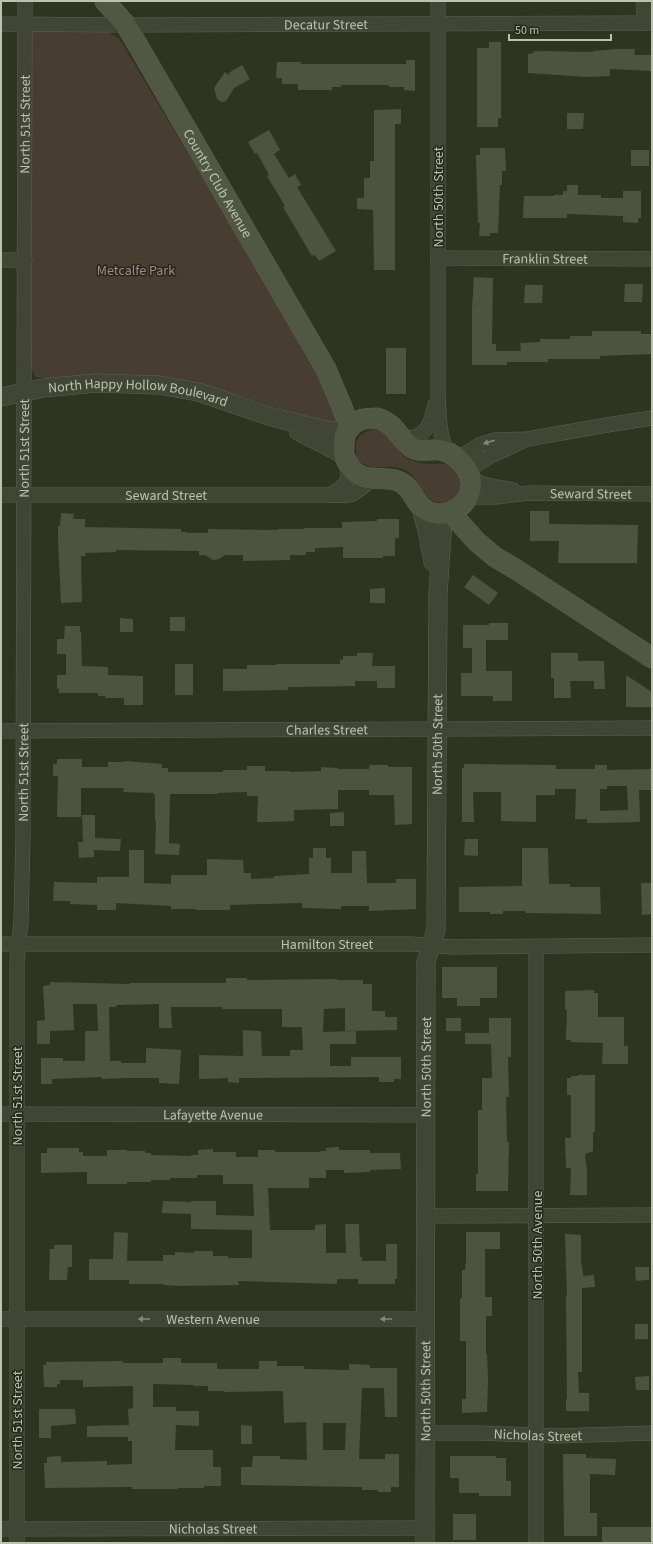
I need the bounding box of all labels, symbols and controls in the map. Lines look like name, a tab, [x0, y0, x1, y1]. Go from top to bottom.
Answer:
street label: Decatur Street	[284, 15, 368, 35]
scale bar	[509, 16, 611, 42]
text: 50 m	[515, 22, 539, 39]
street label: North 51st Street	[16, 75, 36, 174]
street label: Country Club Avenue	[178, 126, 257, 242]
street label: North 50th Street	[429, 146, 449, 247]
street label: Franklin Street	[502, 249, 588, 270]
park label: Metcalfe Park	[97, 261, 175, 281]
street label: North Happy Hollow Boulevard	[47, 374, 230, 412]
street label: North 51st Street	[15, 398, 35, 498]
one-way arrow	[483, 439, 495, 445]
street label: Seward Street	[550, 484, 632, 505]
street label: Seward Street	[125, 486, 207, 506]
street label: North 50th Street	[428, 694, 448, 795]
street label: Charles Street	[286, 720, 368, 741]
street label: North 51st Street	[14, 722, 34, 822]
street label: Hamilton Street	[281, 935, 374, 955]
street label: North 50th Street	[417, 1016, 437, 1117]
street label: North 51st Street	[8, 1046, 28, 1145]
street label: Lafayette Avenue	[163, 1105, 263, 1126]
street label: North 50th Avenue	[528, 1191, 548, 1299]
street label: Western Avenue	[166, 1310, 260, 1330]
one-way arrow	[137, 1316, 150, 1322]
one-way arrow	[379, 1316, 392, 1322]
street label: North 50th Street	[416, 1340, 436, 1441]
street label: North 51st Street	[8, 1370, 28, 1469]
street label: Nicholas Street	[493, 1425, 583, 1447]
street label: Nicholas Street	[169, 1519, 258, 1540]

